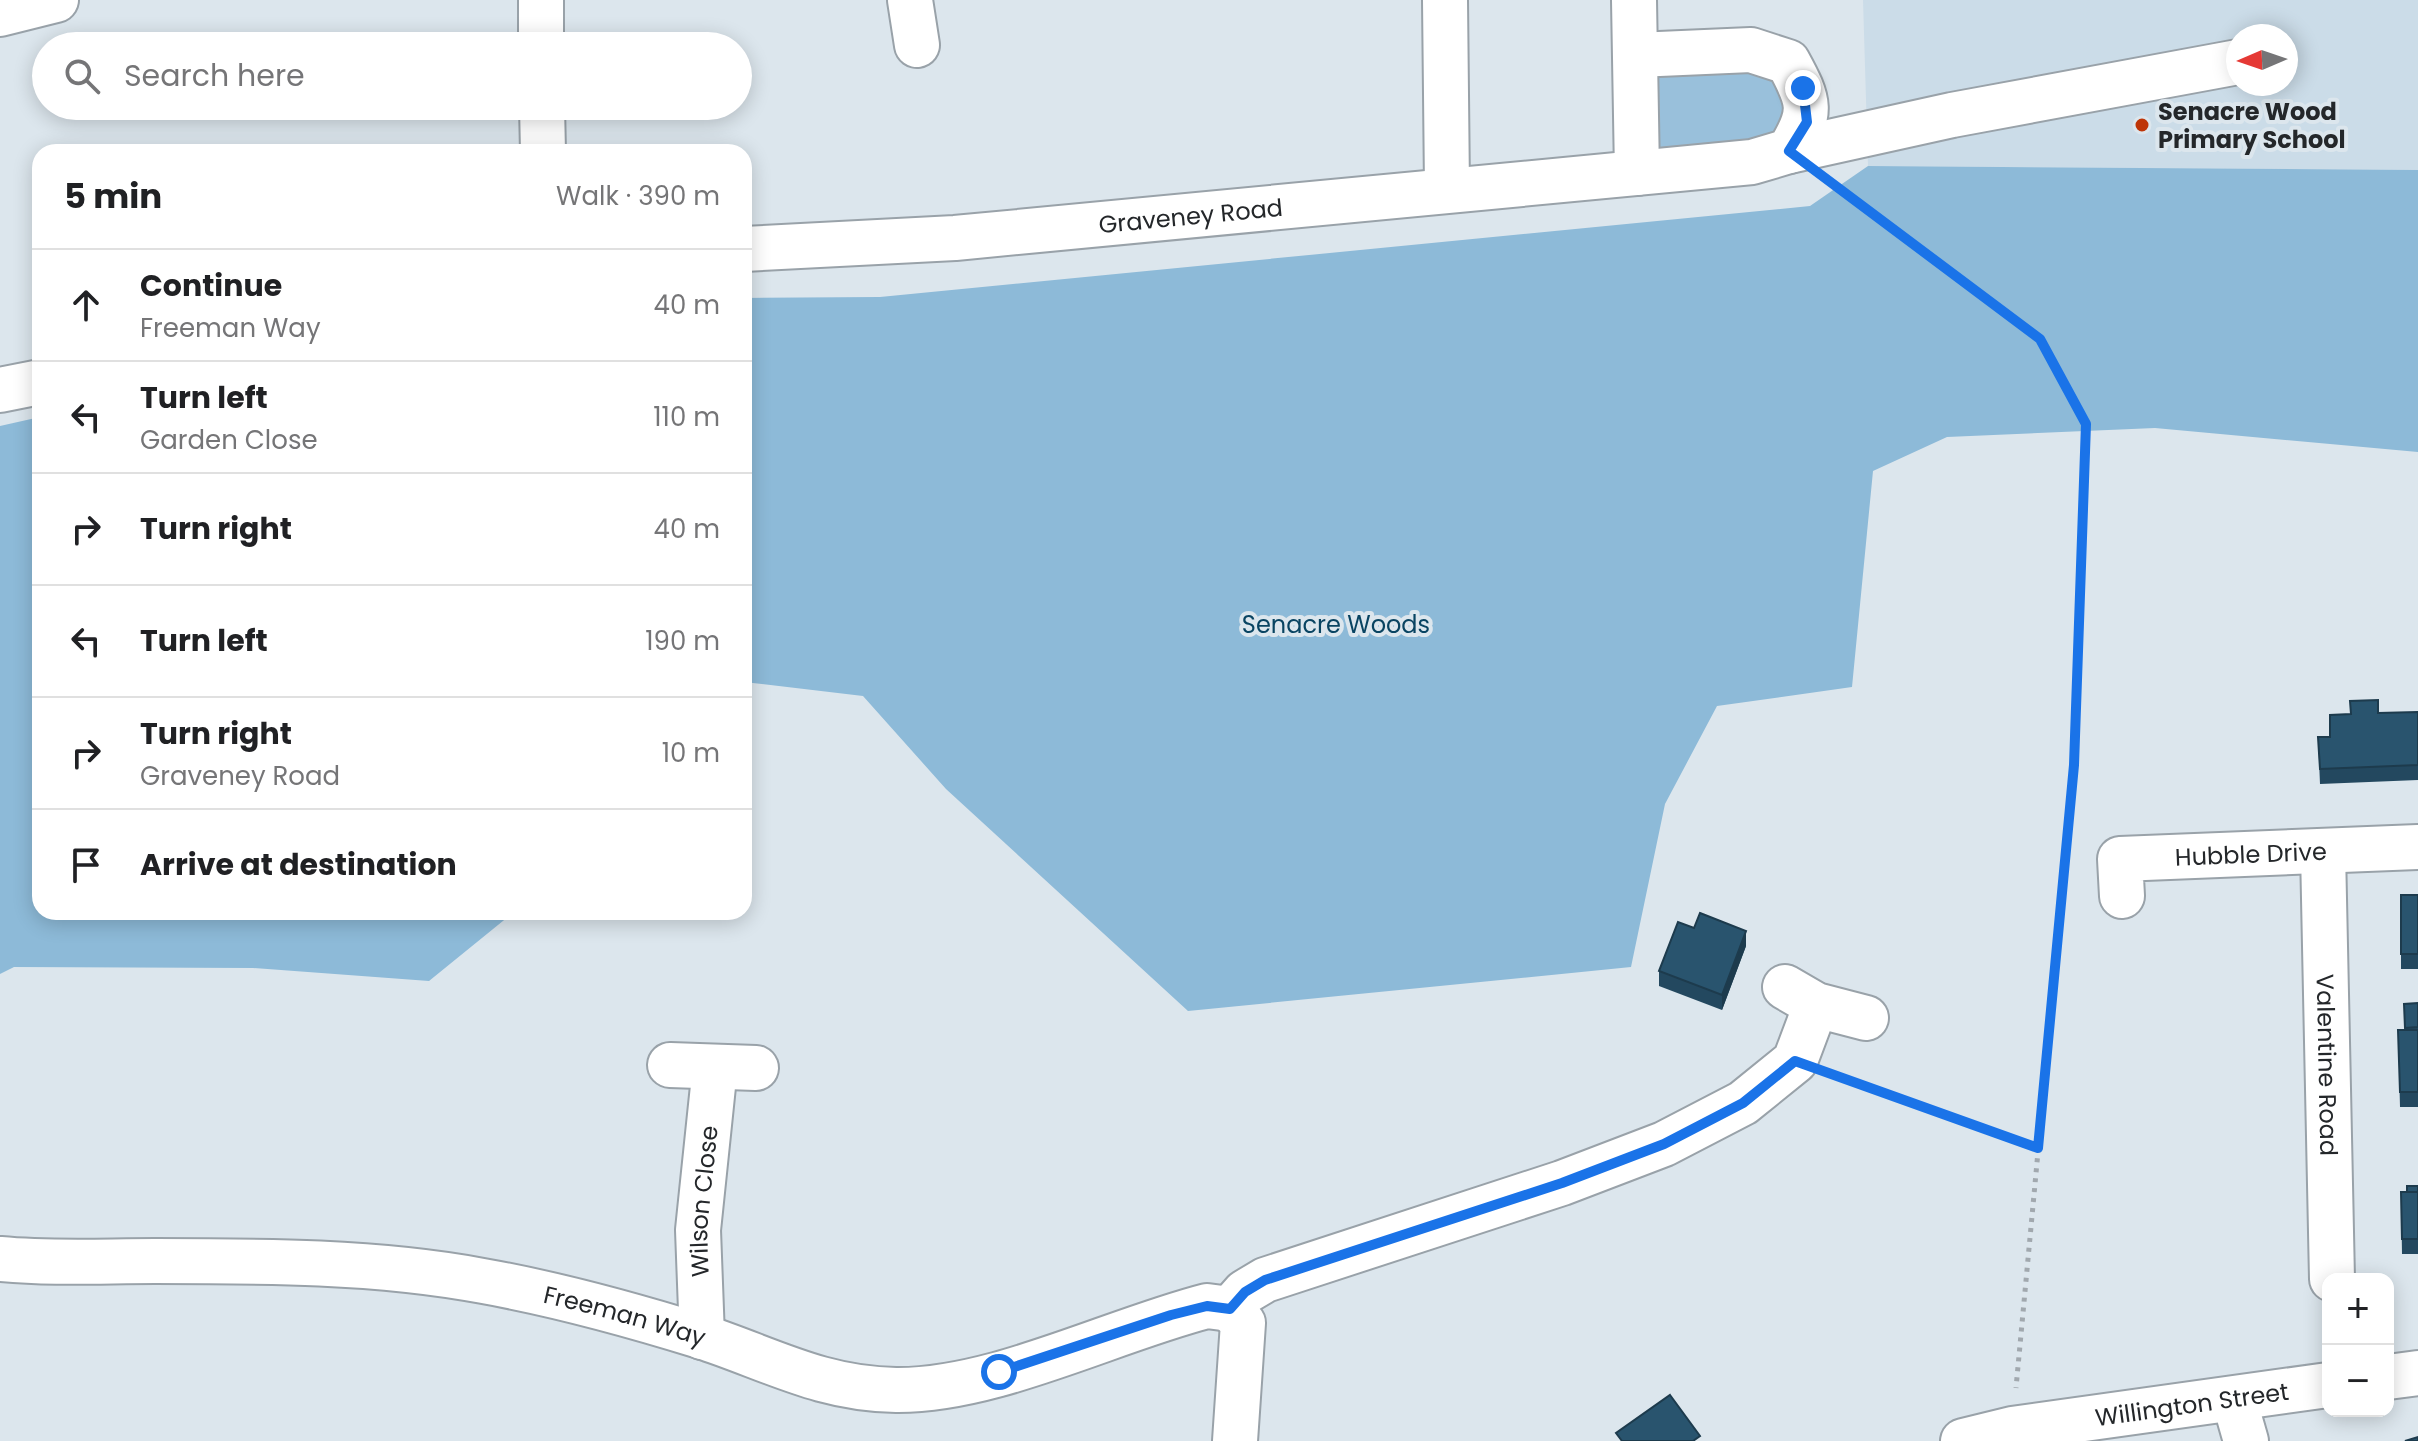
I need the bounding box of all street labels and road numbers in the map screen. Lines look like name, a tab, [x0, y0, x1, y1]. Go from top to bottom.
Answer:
street label: Graveney Road	[1097, 190, 1284, 241]
street label: Hubble Drive	[2174, 834, 2327, 873]
street label: Valentine Road	[2309, 973, 2346, 1156]
street label: Wilson Close	[681, 1124, 725, 1278]
street label: Freeman Way	[540, 1277, 710, 1353]
street label: Willington Street	[2093, 1374, 2291, 1434]

